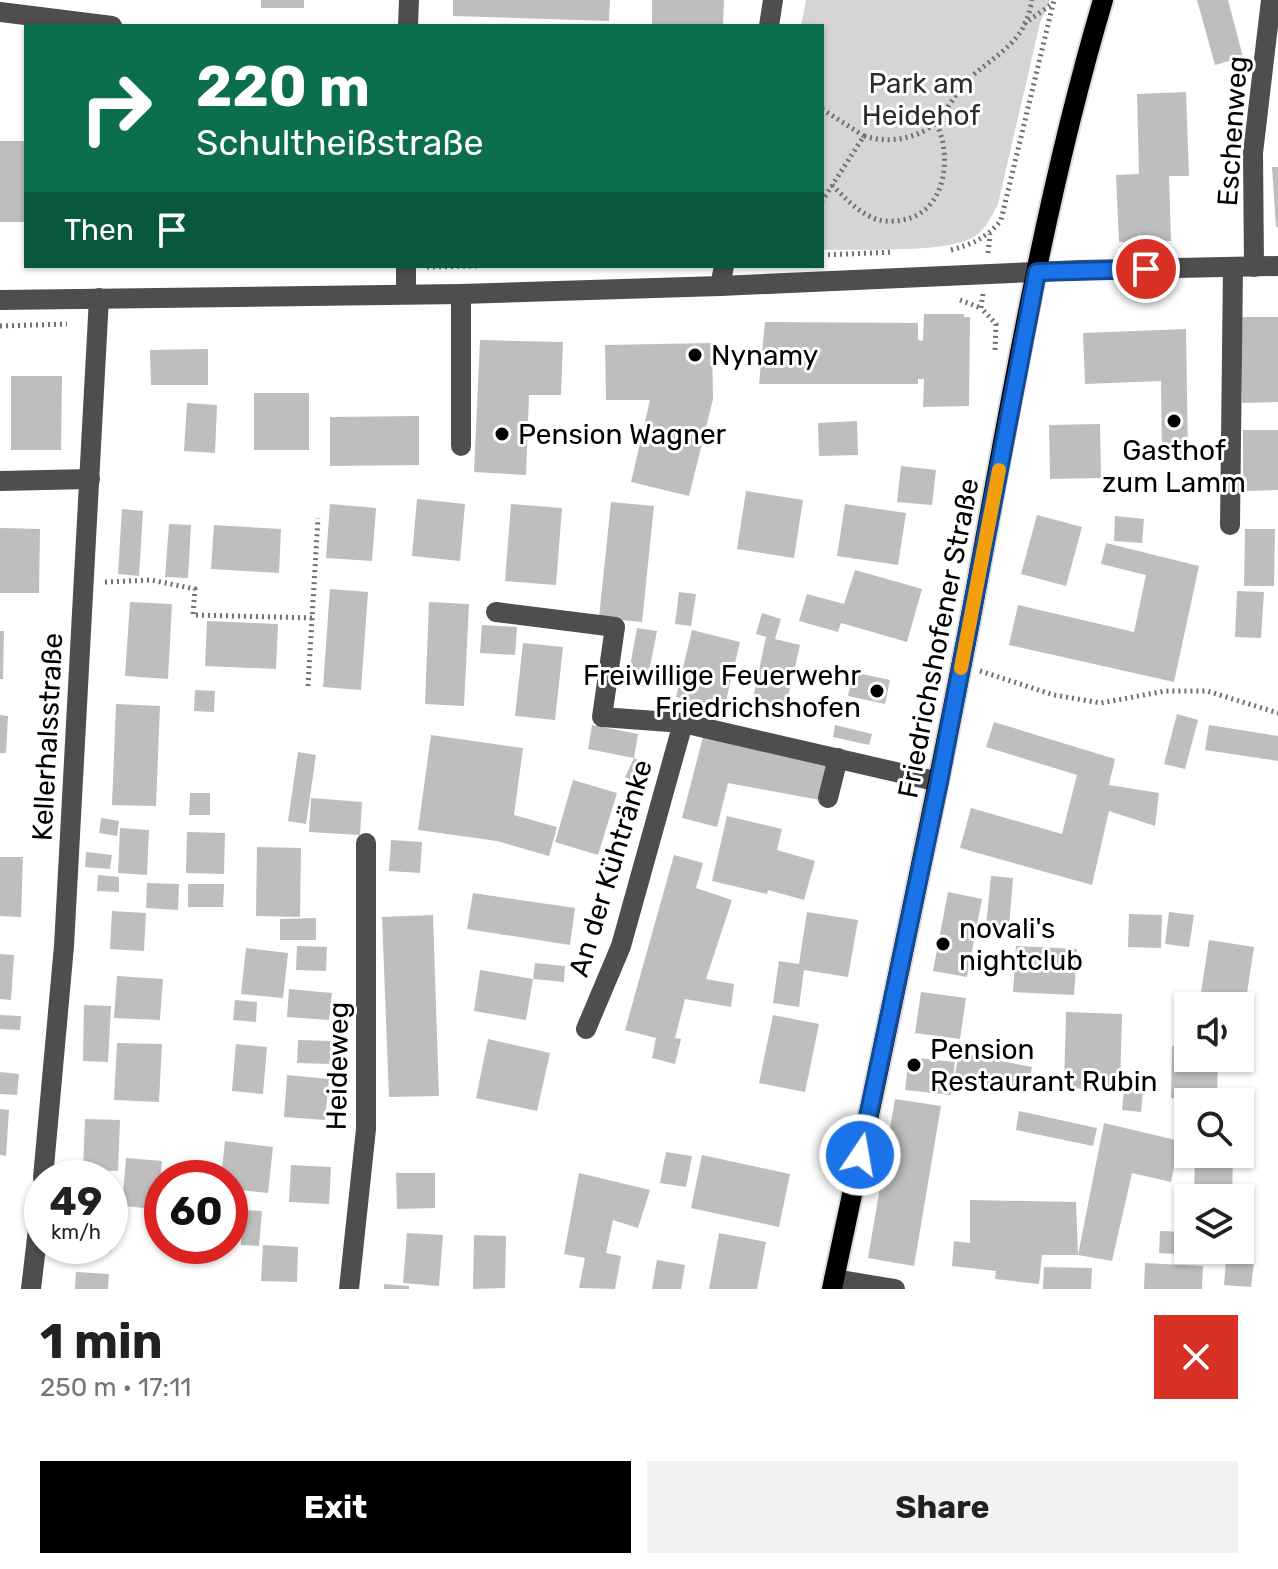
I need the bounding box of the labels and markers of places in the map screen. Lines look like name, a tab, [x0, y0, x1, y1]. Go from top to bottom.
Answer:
pin	[1112, 235, 1180, 303]
place label: Nynamy	[711, 339, 818, 372]
marker: Nynamy	[686, 346, 704, 364]
marker: Gasthof zum Lamm	[1165, 412, 1183, 430]
place label: Pension Wagner	[518, 418, 727, 451]
marker: Pension Wagner	[493, 425, 511, 443]
place label: Gasthof zum Lamm	[1102, 434, 1246, 499]
place label: Freiwillige Feuerwehr Friedrichshofen	[583, 659, 861, 724]
marker: Freiwillige Feuerwehr Friedrichshofen	[868, 682, 886, 700]
place label: novali's nightclub	[959, 912, 1083, 977]
marker: novali's nightclub	[934, 935, 952, 953]
place label: Pension Restaurant Rubin	[930, 1033, 1157, 1098]
marker: Pension Restaurant Rubin	[905, 1056, 923, 1074]

